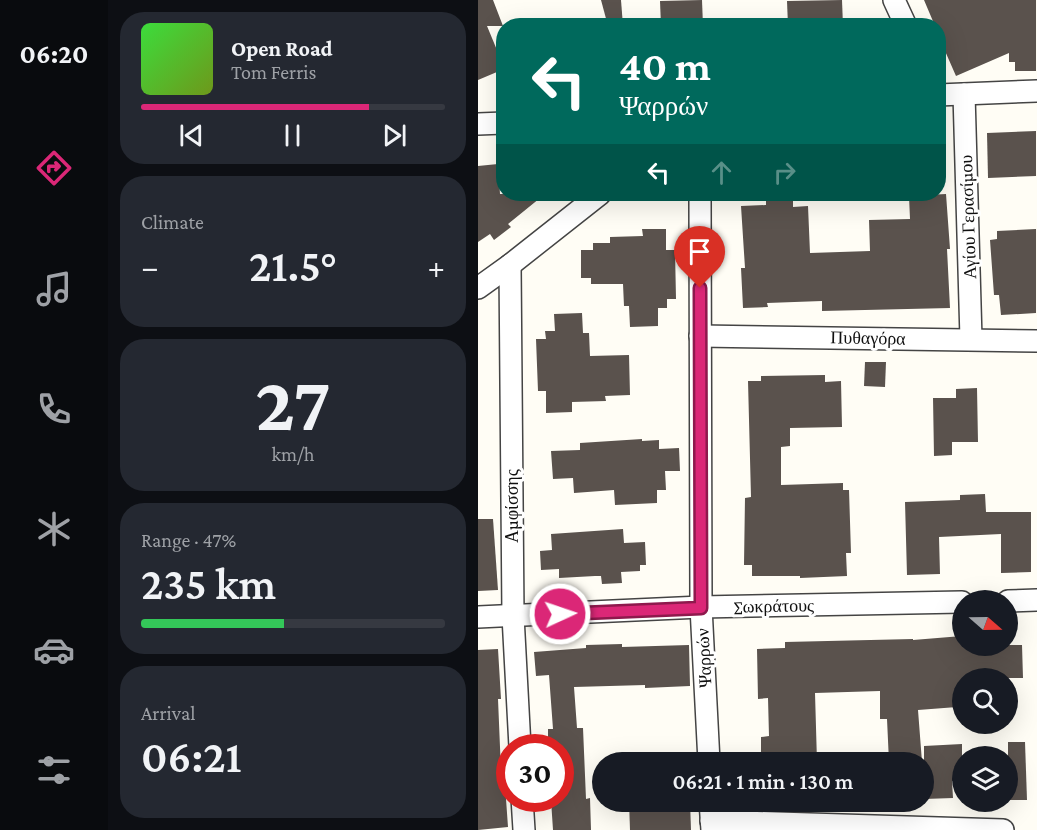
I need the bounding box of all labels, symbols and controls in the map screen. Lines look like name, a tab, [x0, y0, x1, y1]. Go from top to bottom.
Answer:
text: Open Road	[231, 36, 333, 61]
text: 06:20	[20, 39, 88, 69]
icon: left	[520, 42, 598, 120]
text: 40 m	[619, 42, 711, 89]
text: Tom Ferris	[231, 61, 316, 83]
text: Ψαρρών	[619, 91, 708, 121]
icon: previous	[175, 119, 208, 152]
icon: pause	[276, 119, 309, 152]
icon: next	[378, 119, 411, 152]
icon: directions	[33, 147, 75, 189]
street label: Αγίου Γερασίμου	[956, 154, 980, 279]
icon: left	[642, 156, 675, 189]
icon: ahead	[705, 156, 738, 189]
icon: right	[768, 156, 801, 189]
text: Climate	[141, 211, 204, 233]
pin	[674, 226, 725, 288]
icon: arrive	[683, 235, 716, 268]
text: 21.5°	[249, 241, 337, 291]
text: −	[141, 248, 158, 285]
text: +	[428, 248, 445, 285]
icon: music	[33, 268, 75, 310]
street label: Πυθαγόρα	[830, 327, 906, 349]
text: 27	[255, 360, 331, 447]
icon: phone	[33, 388, 75, 430]
text: km/h	[271, 443, 315, 465]
street label: Αμφίσσης	[502, 469, 522, 543]
icon: climate	[33, 508, 75, 550]
text: Range · 47%	[141, 529, 236, 551]
text: 235 km	[141, 559, 276, 609]
position arrow	[528, 582, 592, 646]
north arrow	[952, 590, 1018, 656]
map controls	[952, 590, 1018, 812]
street label: Σωκράτους	[734, 595, 814, 617]
street label: Ψαρρών	[692, 628, 716, 688]
icon: car	[33, 629, 75, 671]
button: search	[952, 668, 1018, 734]
text: Arrival	[141, 702, 195, 724]
text: 06:21	[141, 732, 242, 782]
speed limit sign: 30	[496, 734, 574, 812]
button: layers	[952, 746, 1018, 812]
icon: filters	[33, 749, 75, 791]
text: 06:21 · 1 min · 130 m	[673, 769, 853, 794]

